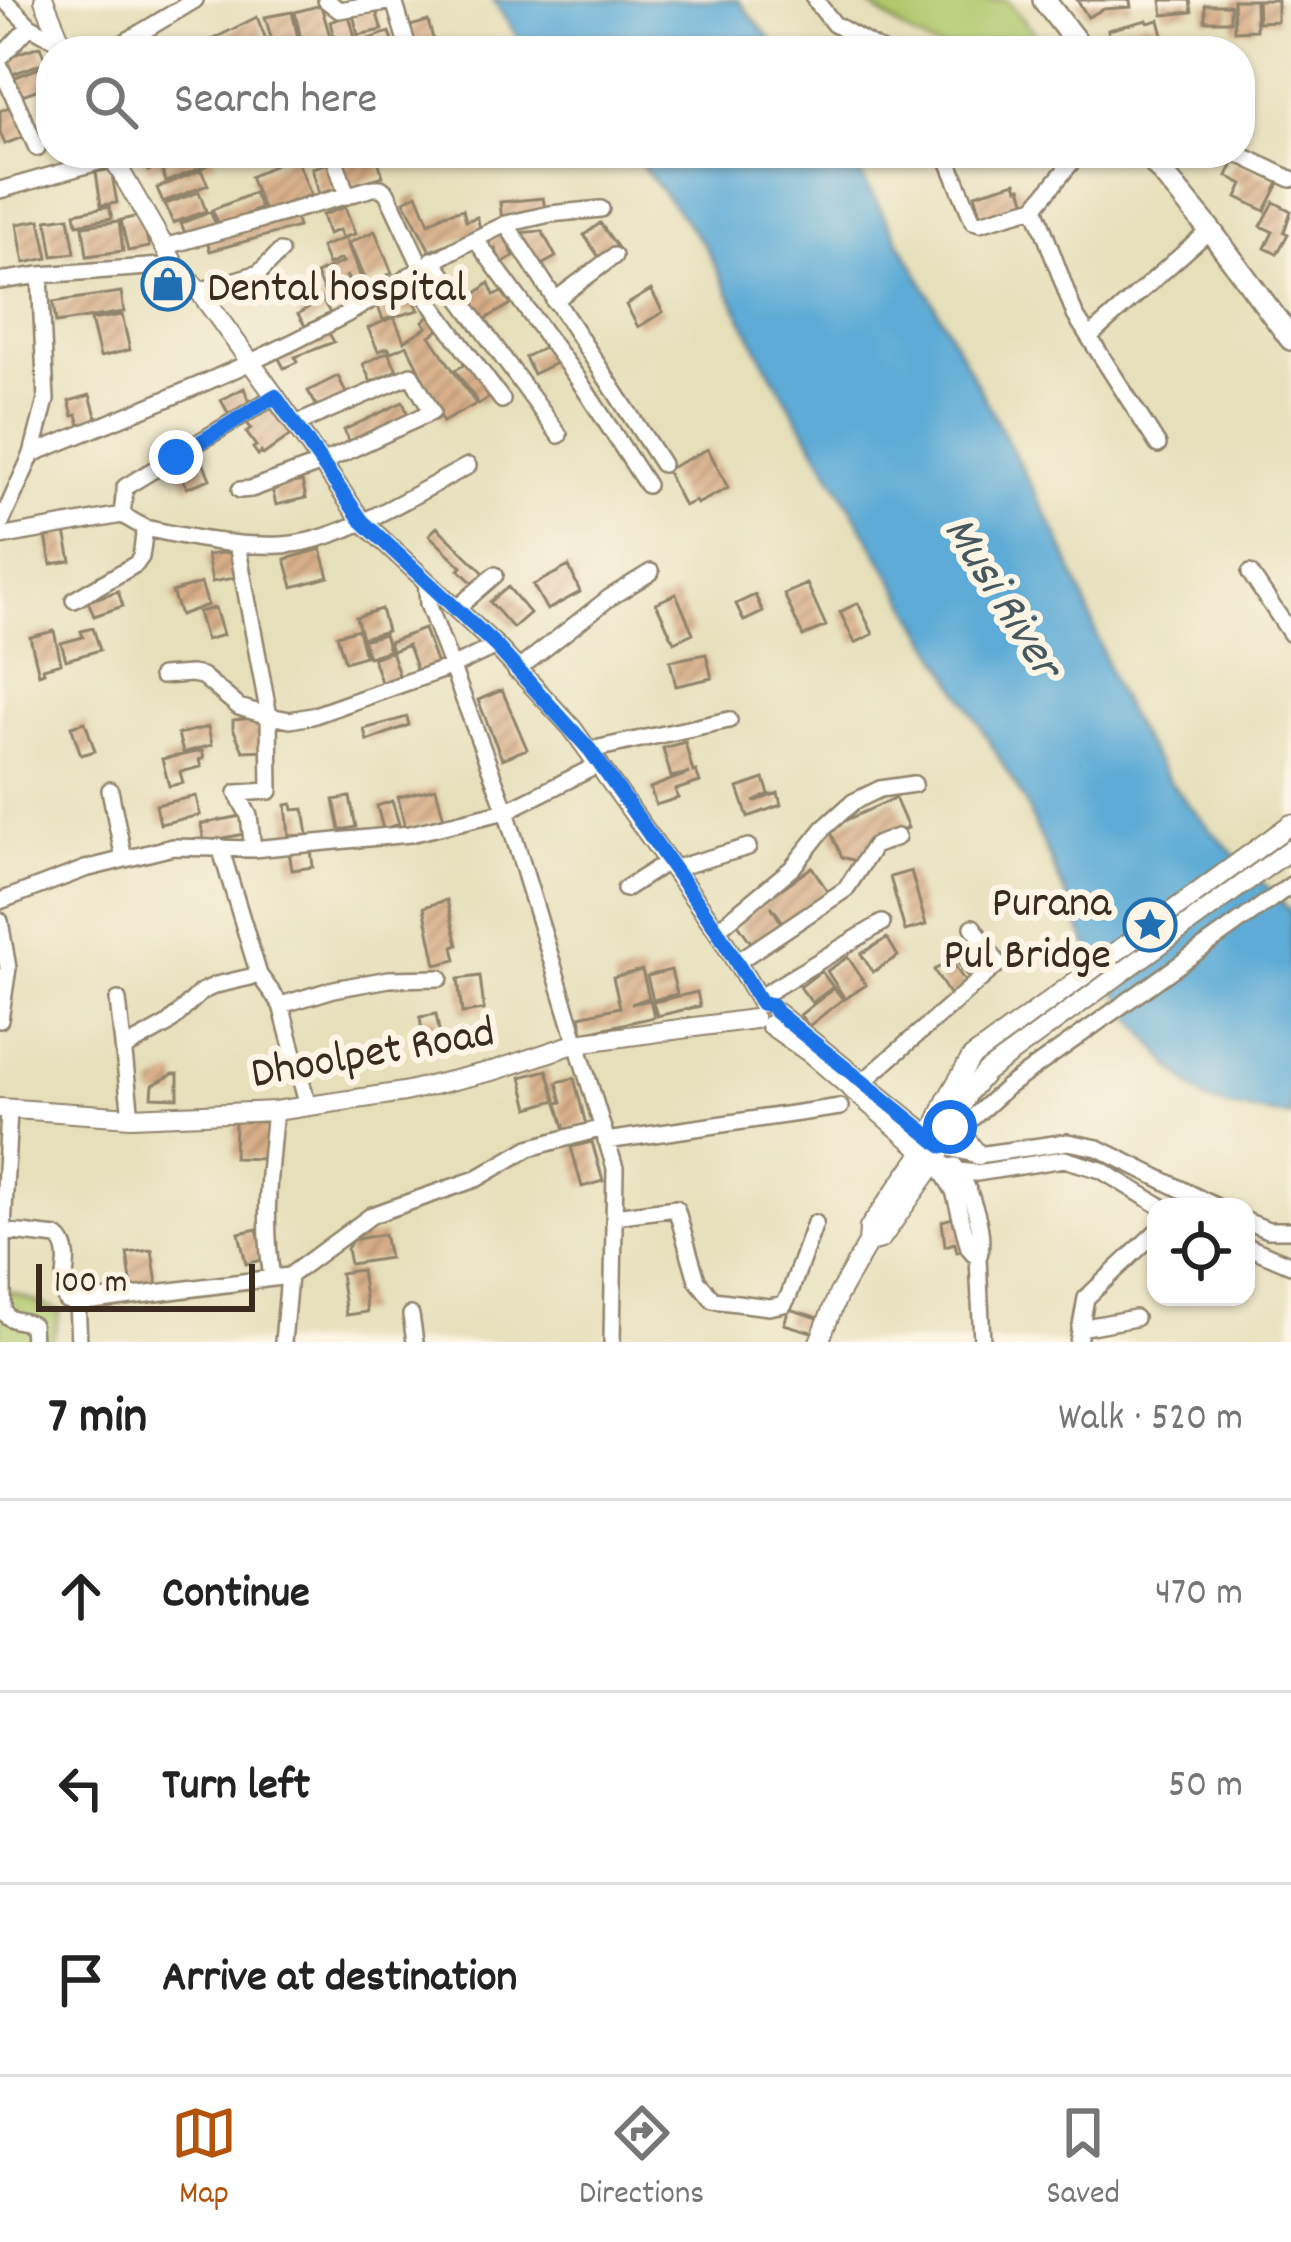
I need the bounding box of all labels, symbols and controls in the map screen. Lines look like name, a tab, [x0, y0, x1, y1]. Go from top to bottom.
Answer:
search box	[36, 36, 1255, 168]
icon: search	[78, 69, 144, 135]
text: Search here	[174, 70, 377, 134]
shop icon: Dental hospital	[140, 256, 196, 312]
place label: Dental hospital	[207, 259, 467, 323]
route end	[149, 430, 203, 484]
water label: Musi River	[923, 504, 1079, 698]
place label: Purana Pul Bridge	[943, 874, 1112, 990]
place icon: Purana Pul Bridge	[1122, 897, 1178, 953]
street label: Dhoolpet Road	[246, 1003, 500, 1109]
route start	[923, 1100, 977, 1154]
map controls	[1147, 1198, 1255, 1306]
button: locate	[1147, 1198, 1255, 1306]
scale bar	[36, 1258, 255, 1311]
text: 100 m	[54, 1261, 127, 1308]
text: 7 min	[48, 1384, 147, 1456]
text: Walk · 520 m	[1058, 1393, 1243, 1448]
icon: ahead	[48, 1563, 114, 1629]
text: Continue	[162, 1564, 310, 1628]
text: 470 m	[1155, 1568, 1243, 1623]
icon: left	[48, 1755, 114, 1821]
text: Turn left	[162, 1756, 310, 1820]
text: 50 m	[1168, 1760, 1243, 1815]
icon: arrive	[48, 1947, 114, 2013]
text: Arrive at destination	[162, 1948, 517, 2012]
tab: Map	[171, 2100, 237, 2219]
tab: Directions	[579, 2100, 704, 2219]
tab: Saved	[1046, 2100, 1120, 2219]

